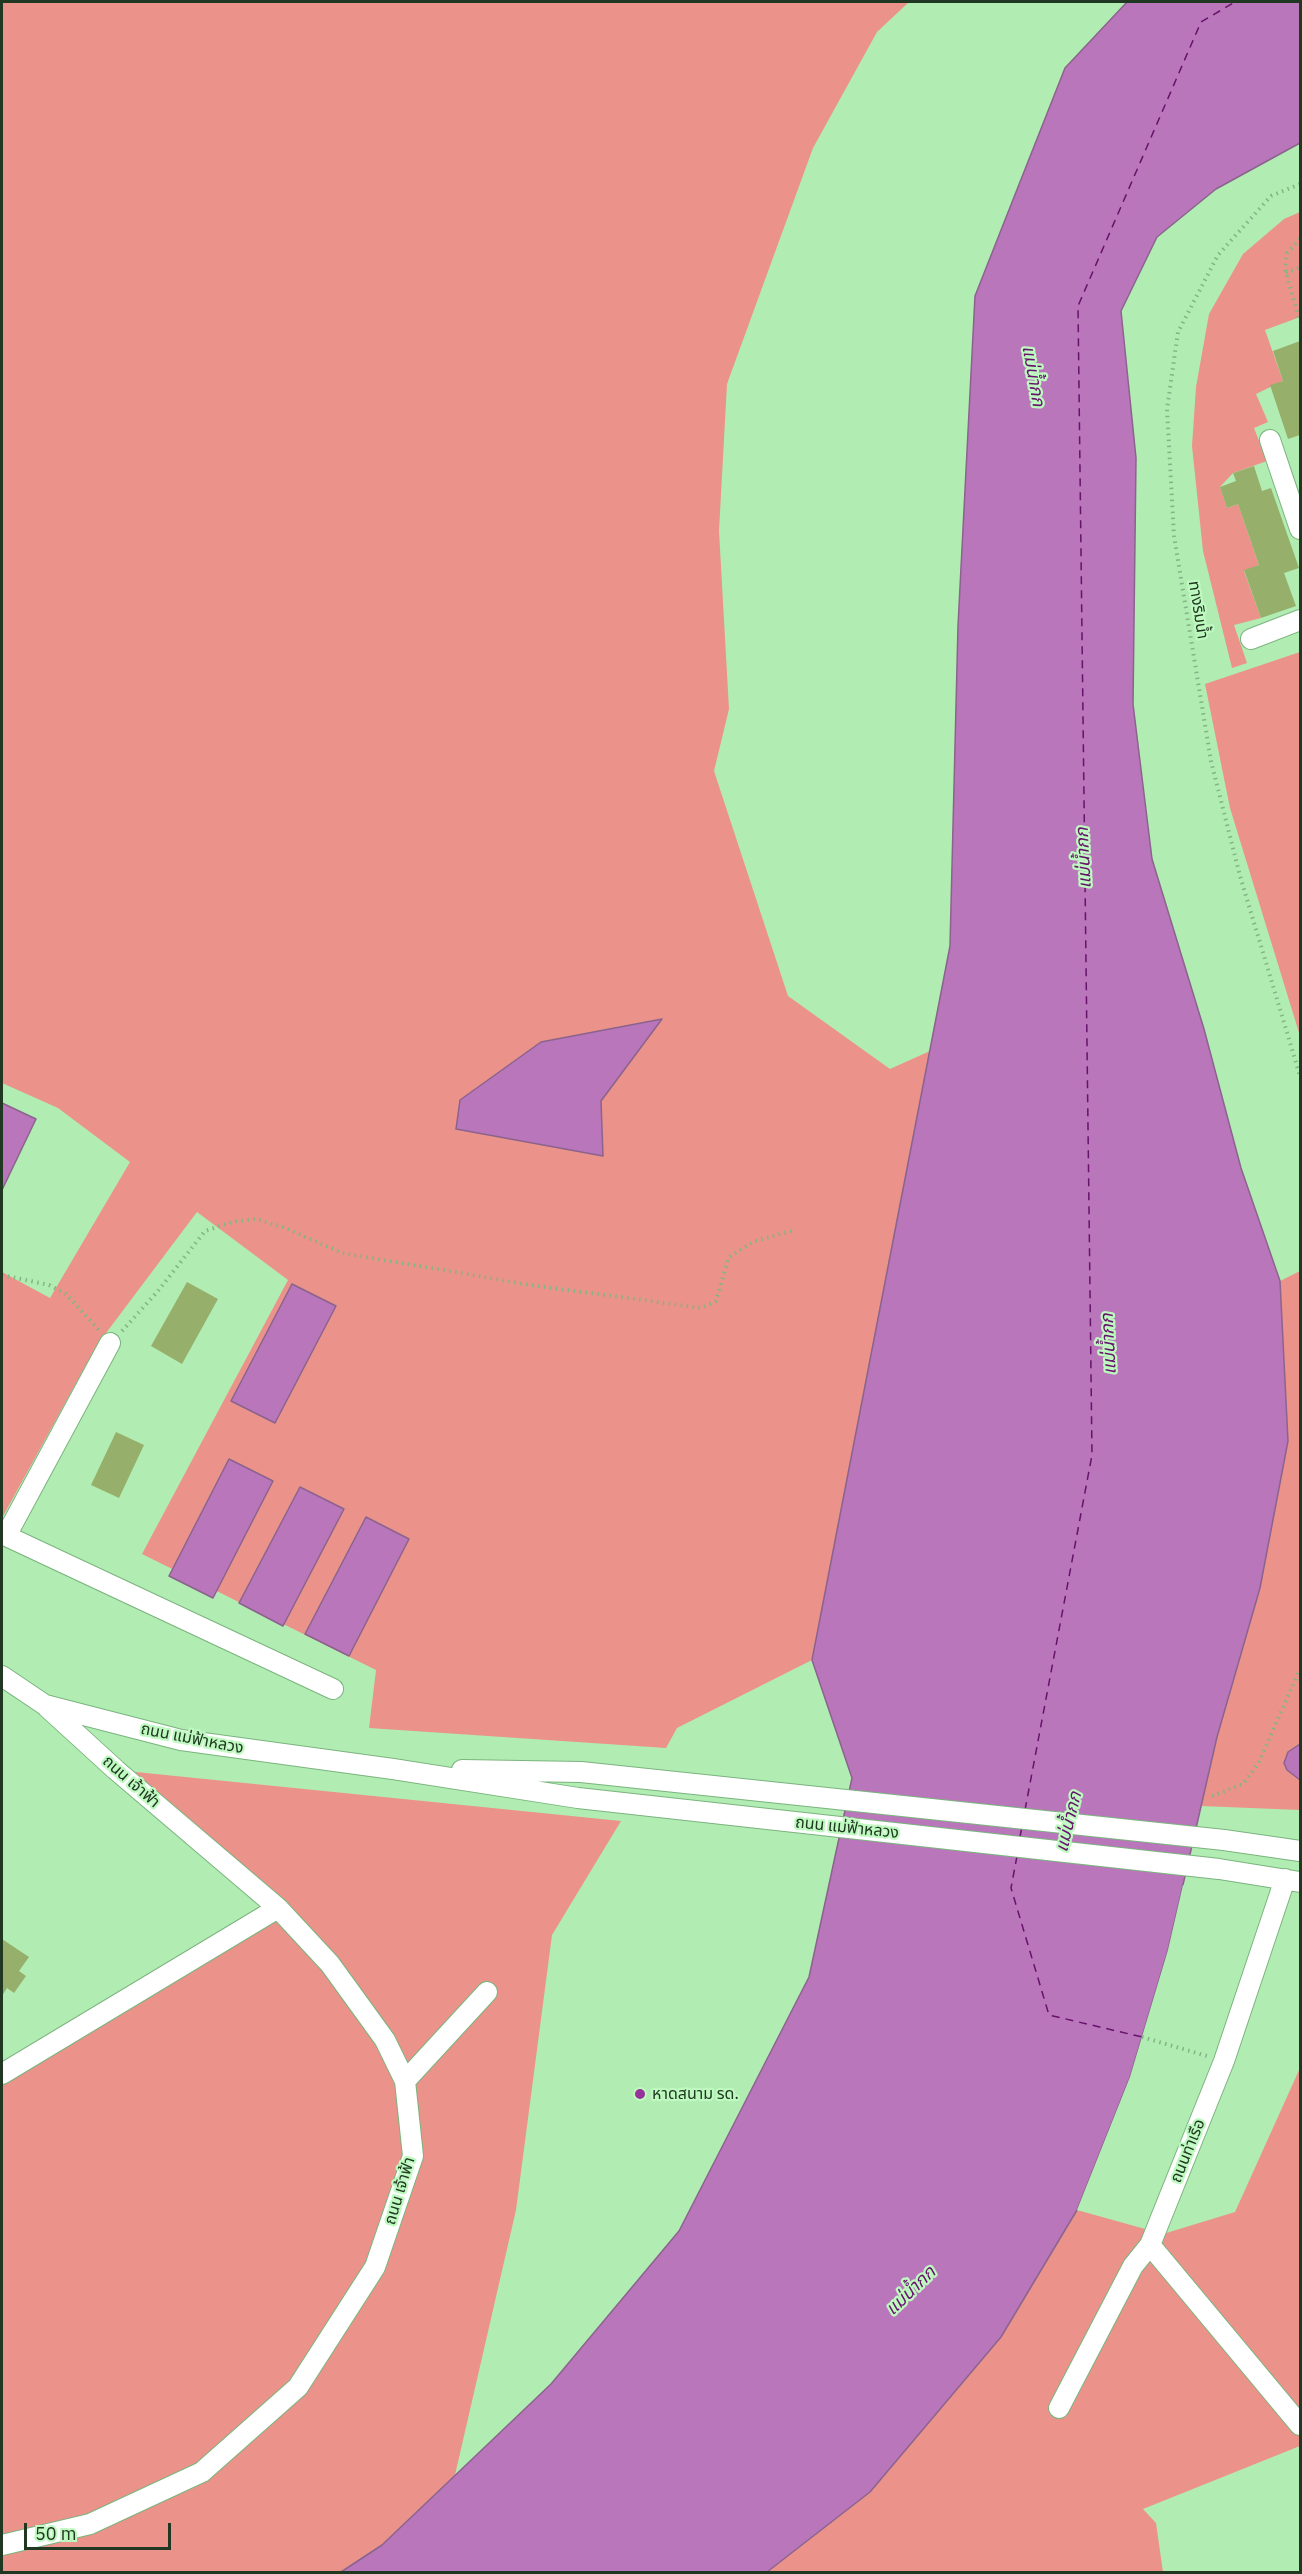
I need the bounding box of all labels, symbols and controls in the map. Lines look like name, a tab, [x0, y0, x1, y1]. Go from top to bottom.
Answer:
water label: แม่น้ำกก	[1017, 344, 1049, 408]
street label: ทางริมน้ำ	[1184, 579, 1212, 641]
water label: แม่น้ำกก	[1072, 827, 1096, 889]
water label: แม่น้ำกก	[1097, 1313, 1121, 1375]
street label: ถนน แม่ฟ้าหลวง	[139, 1720, 245, 1758]
street label: ถนน เจ้าฟ้า	[98, 1752, 164, 1812]
water label: แม่น้ำกก	[1051, 1790, 1087, 1854]
street label: ถนน แม่ฟ้าหลวง	[794, 1813, 900, 1843]
place label: หาดสนาม รด.	[652, 2084, 739, 2104]
marker: หาดสนาม รด.	[633, 2087, 647, 2101]
street label: ถนนท่าเรือ	[1167, 2116, 1209, 2186]
street label: ถนน เจ้าฟ้า	[381, 2155, 419, 2227]
water label: แม่น้ำกก	[881, 2262, 941, 2320]
scale bar	[27, 2511, 174, 2549]
text: 50 m	[35, 2522, 77, 2545]

